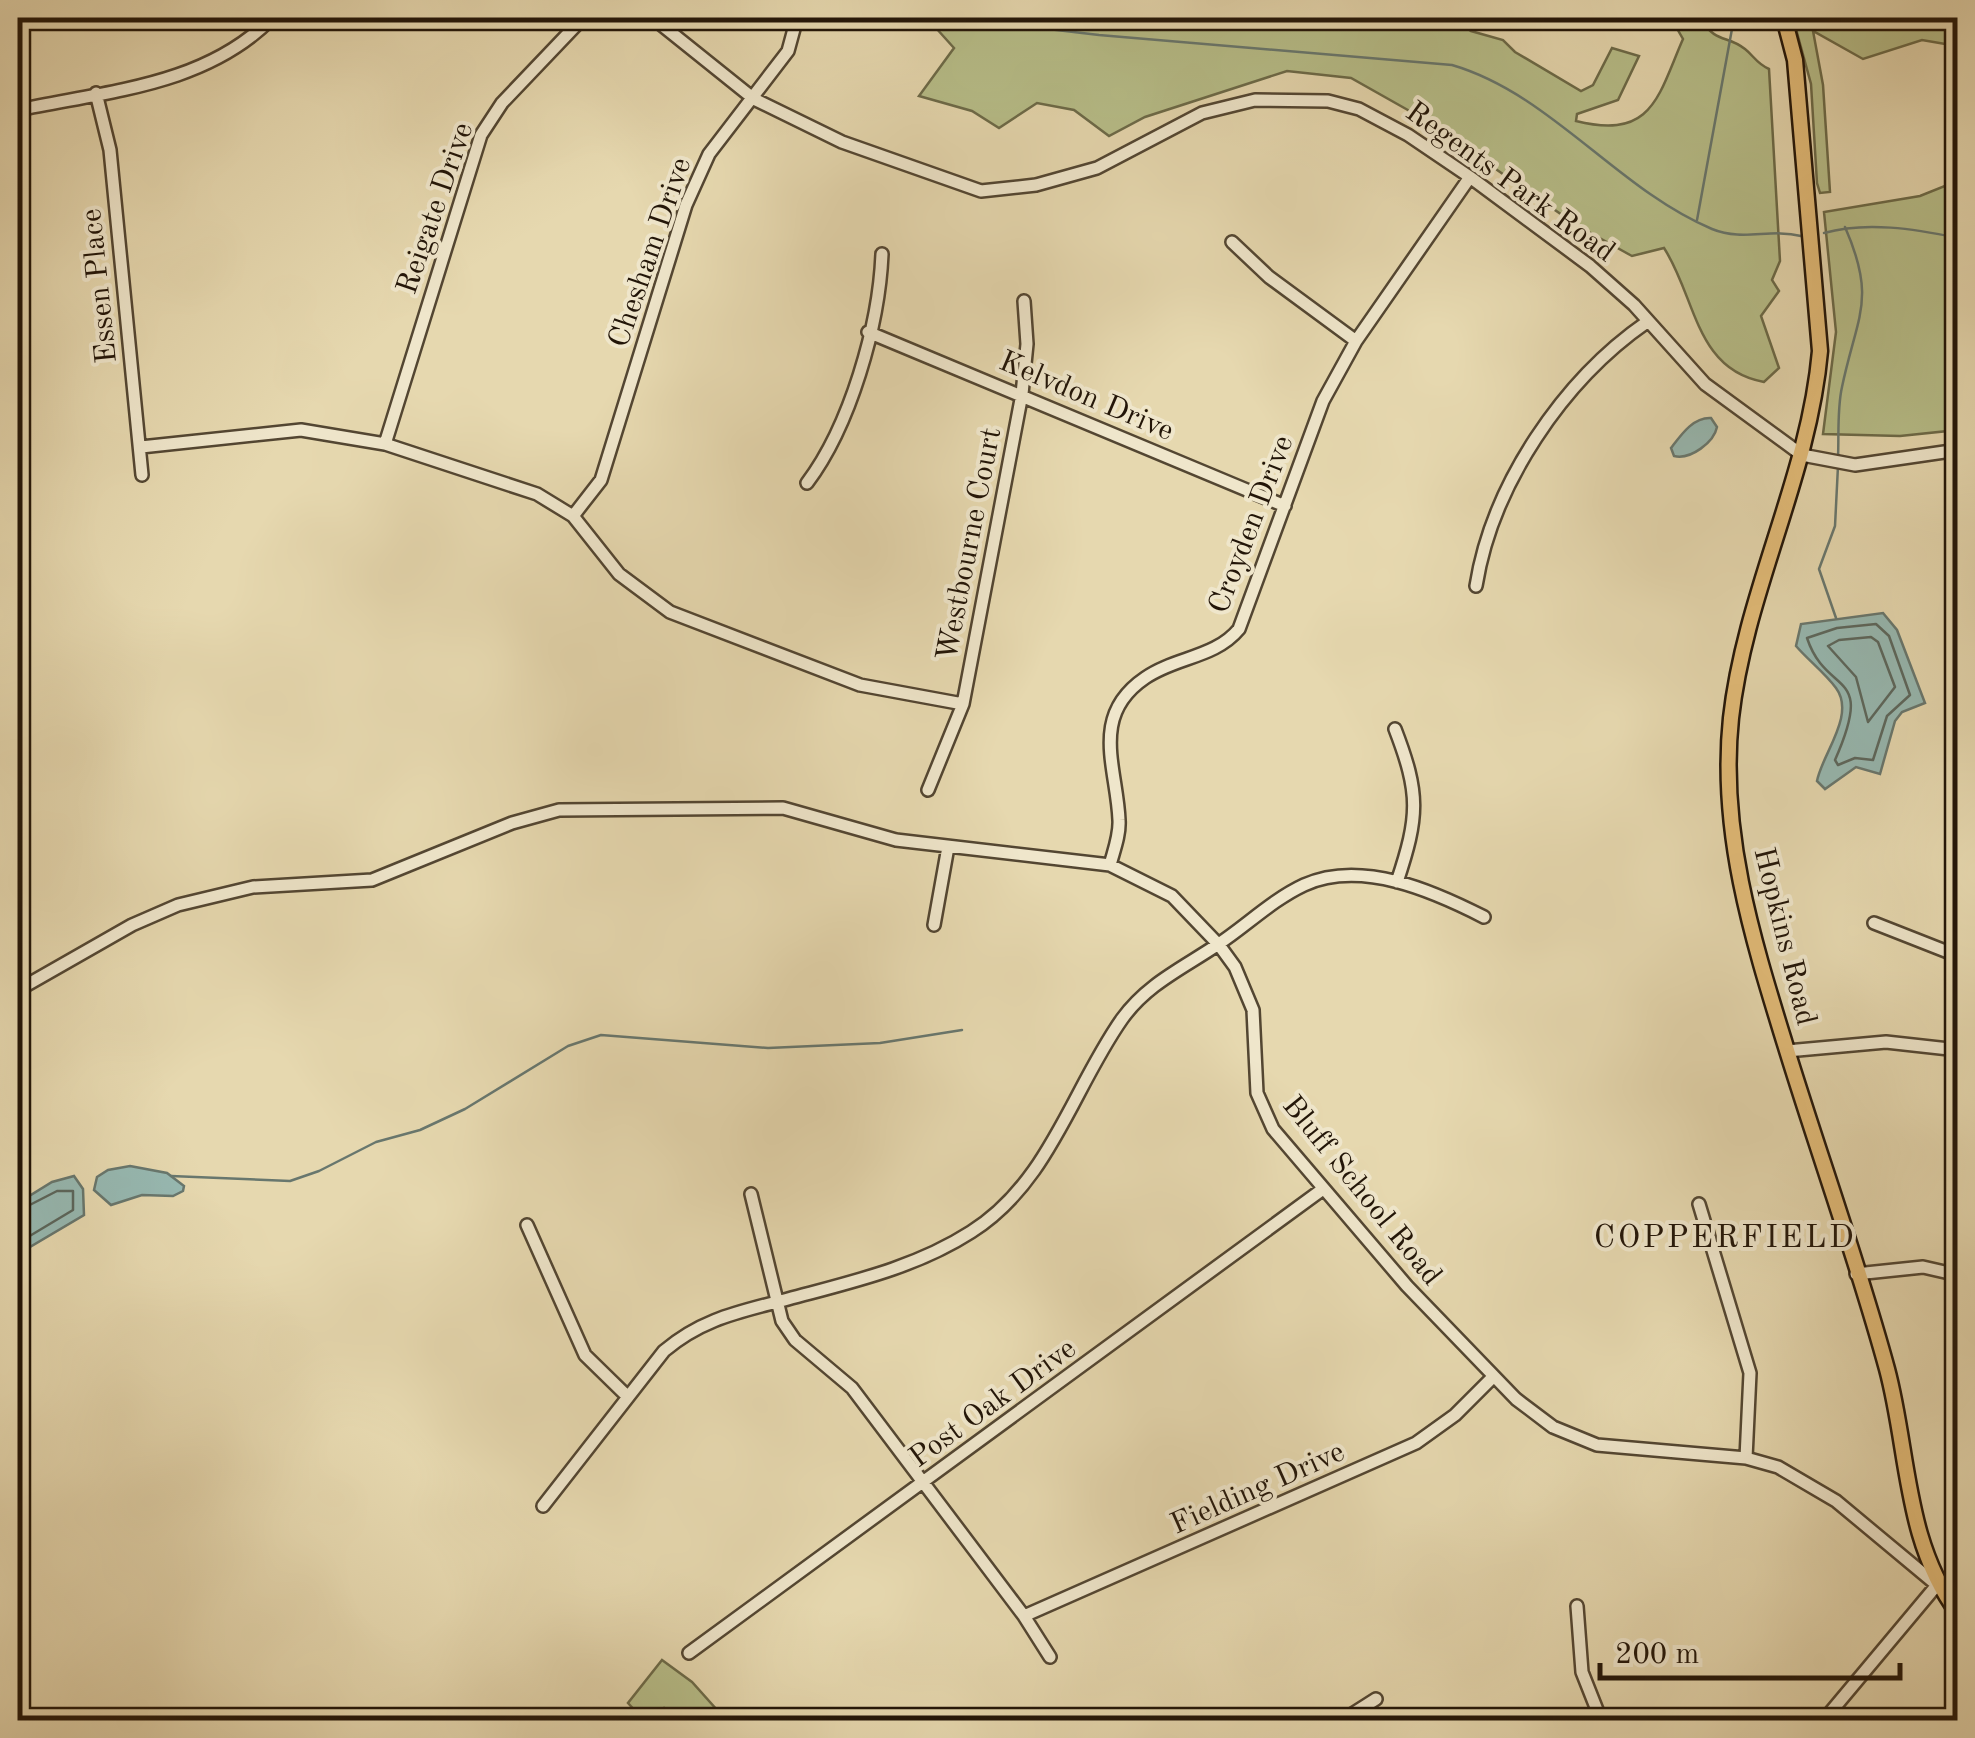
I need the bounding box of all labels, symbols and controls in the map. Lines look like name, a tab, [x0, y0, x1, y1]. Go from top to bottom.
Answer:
street label: Regents Park Road	[1400, 97, 1620, 268]
street label: Reigate Drive	[393, 119, 479, 298]
street label: Chesham Drive	[604, 154, 697, 351]
street label: Essen Place	[77, 207, 123, 365]
street label: Kelvdon Drive	[995, 347, 1178, 447]
street label: Westbourne Court	[933, 425, 1007, 664]
street label: Croyden Drive	[1204, 432, 1300, 618]
street label: Hopkins Road	[1747, 844, 1821, 1029]
street label: Bluff School Road	[1276, 1091, 1447, 1292]
district label: COPPERFIELD	[1594, 1223, 1856, 1255]
street label: Post Oak Drive	[904, 1333, 1082, 1474]
street label: Fielding Drive	[1166, 1437, 1349, 1541]
scale bar	[1600, 1618, 1900, 1680]
text: 200 m	[1615, 1640, 1699, 1670]

